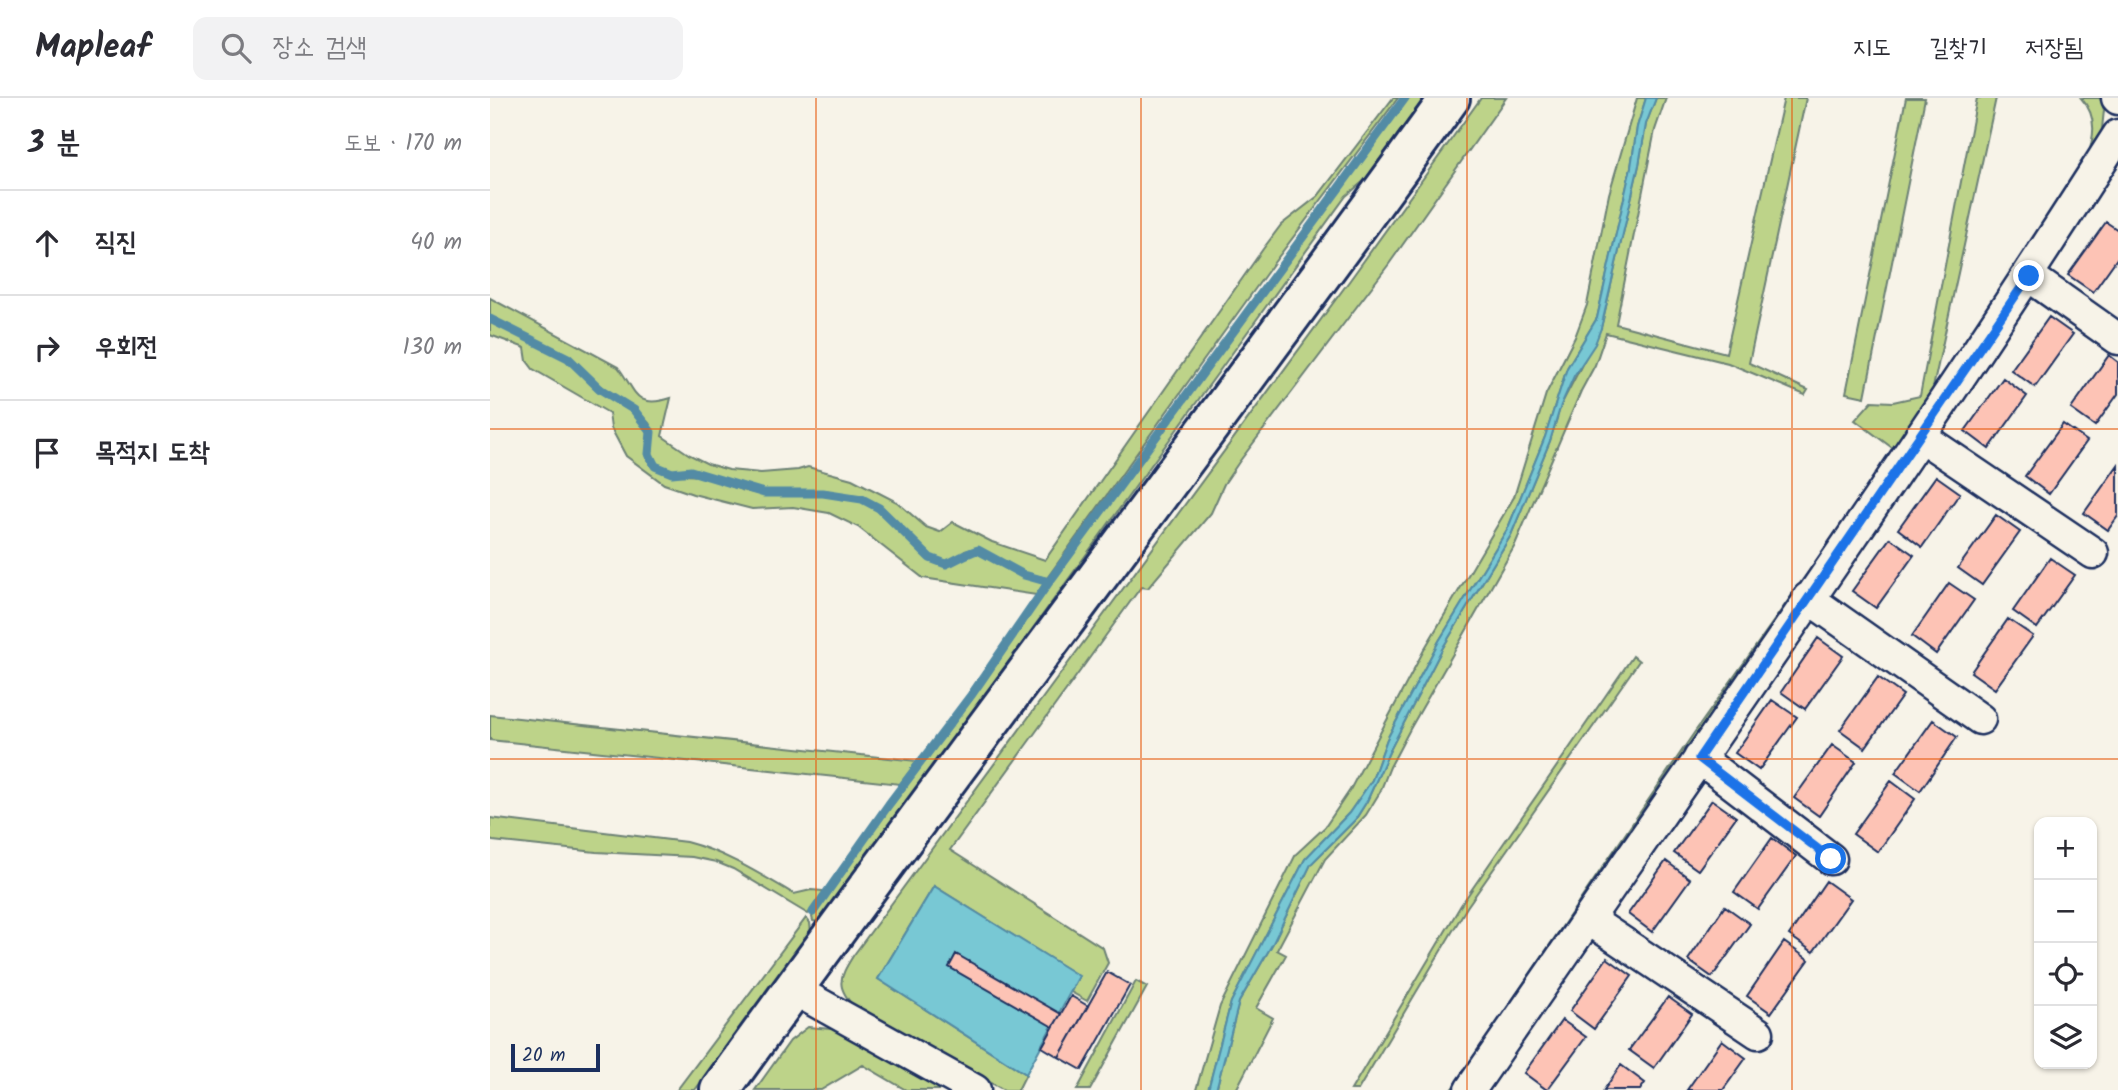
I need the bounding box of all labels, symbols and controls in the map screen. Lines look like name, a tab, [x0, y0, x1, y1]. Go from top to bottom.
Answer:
search box	[193, 17, 683, 80]
text: Mapleaf	[35, 22, 151, 75]
text: 장소 검색	[273, 27, 367, 69]
icon: search	[217, 29, 255, 67]
text: 지도	[1853, 29, 1891, 68]
text: 길찾기	[1929, 29, 1987, 68]
text: 저장됨	[2025, 29, 2083, 68]
text: 3 분	[28, 120, 80, 168]
text: 도보 · 170 m	[344, 126, 462, 162]
text: 직진	[95, 222, 137, 264]
icon: ahead	[28, 224, 66, 262]
text: 40 m	[410, 225, 462, 261]
route end	[2013, 260, 2044, 291]
text: 우회전	[95, 327, 158, 369]
icon: right	[28, 329, 66, 367]
text: 130 m	[403, 330, 462, 366]
text: 목적지 도착	[95, 432, 210, 474]
icon: arrive	[28, 434, 66, 472]
map controls	[2034, 817, 2097, 1069]
button: +	[2034, 817, 2097, 880]
route start	[1815, 843, 1846, 874]
button: −	[2034, 880, 2097, 943]
button: locate	[2034, 943, 2097, 1006]
button: layers	[2034, 1006, 2097, 1069]
scale bar	[511, 1041, 600, 1073]
text: 20 m	[522, 1041, 565, 1071]

